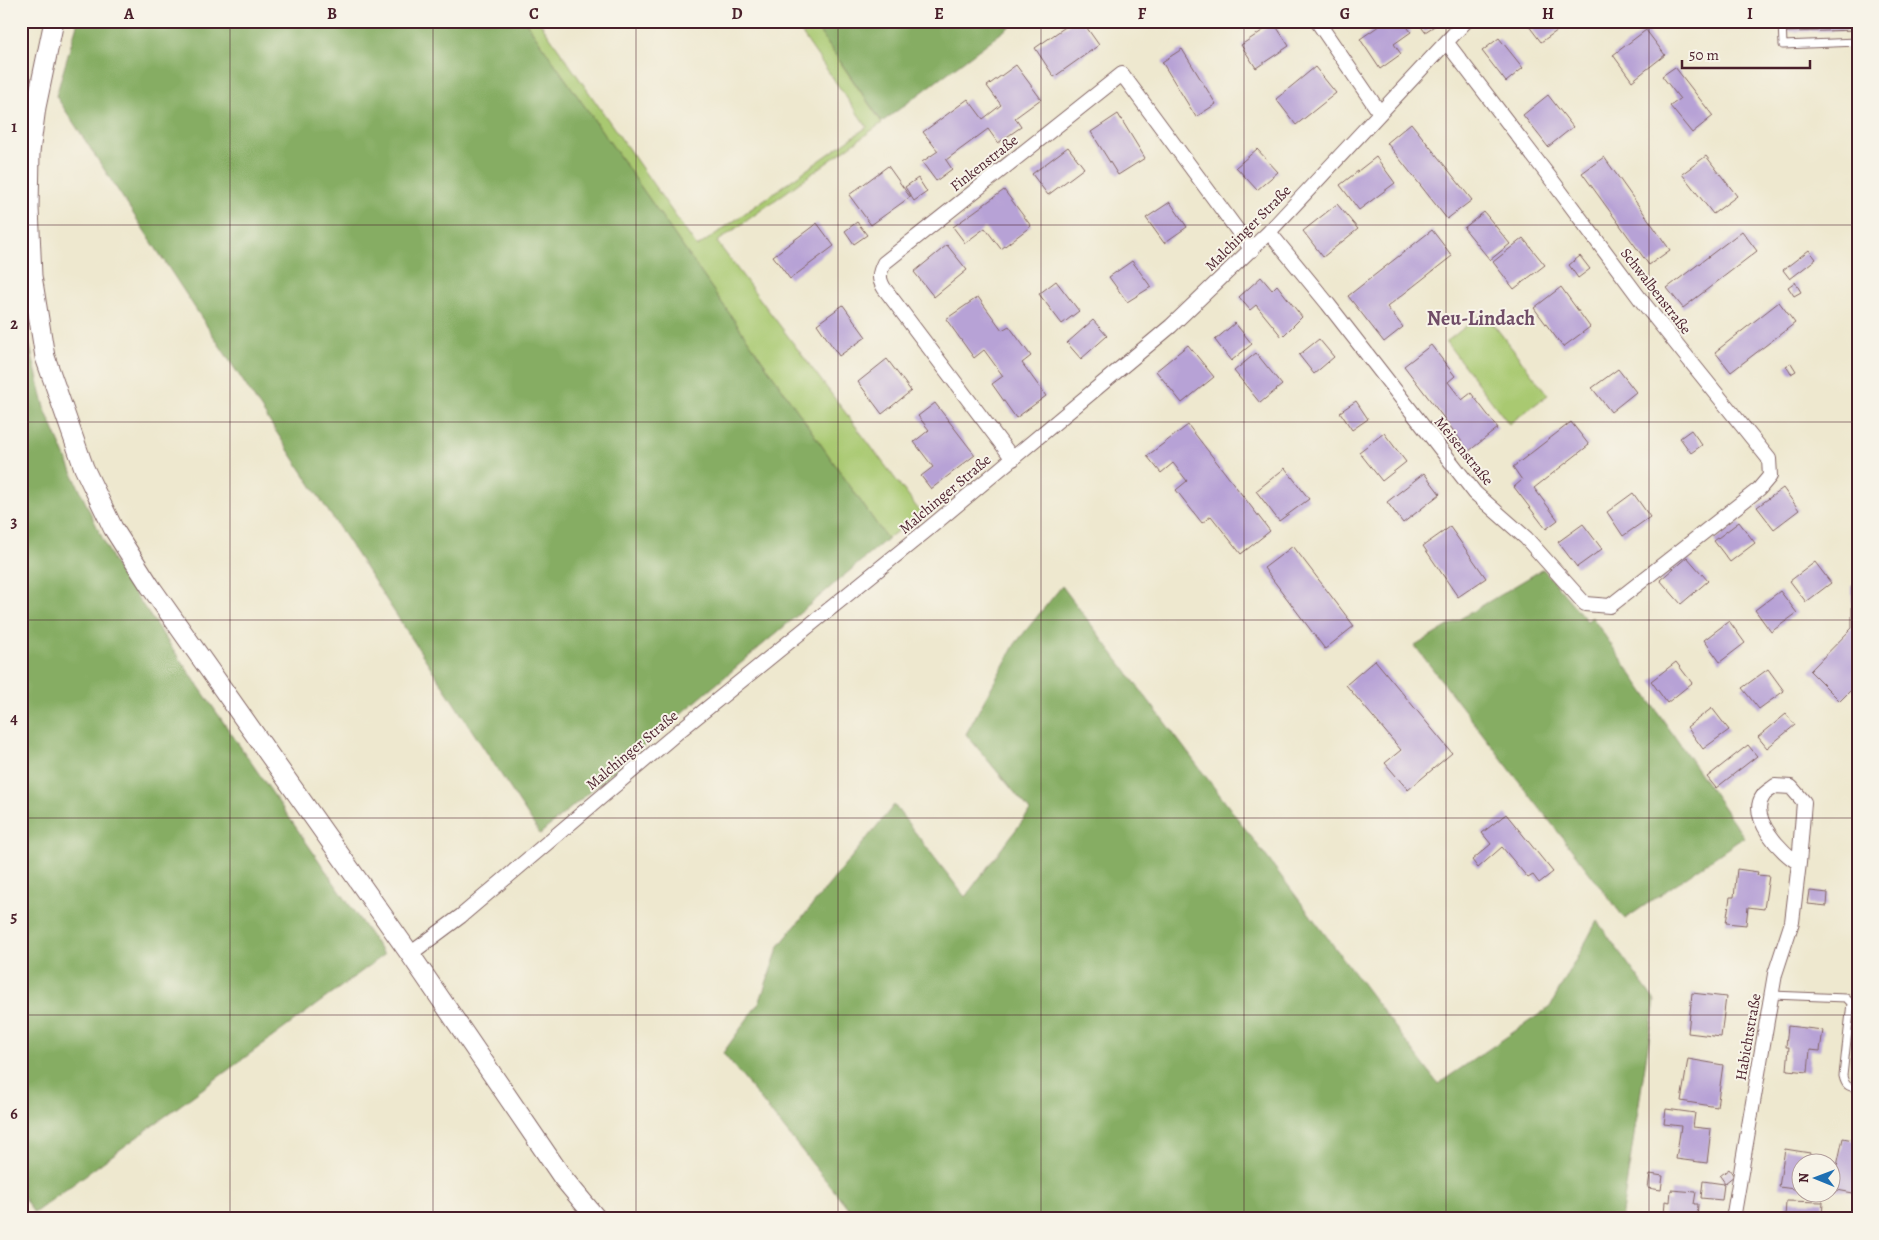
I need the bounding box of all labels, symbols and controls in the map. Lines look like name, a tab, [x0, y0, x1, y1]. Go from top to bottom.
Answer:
text: A	[123, 3, 135, 25]
text: B	[327, 3, 337, 25]
text: C	[529, 3, 539, 25]
text: D	[731, 3, 743, 25]
text: E	[934, 3, 944, 25]
text: F	[1138, 3, 1147, 25]
text: G	[1340, 3, 1350, 25]
text: H	[1542, 3, 1554, 25]
text: I	[1747, 3, 1753, 25]
scale bar	[1682, 38, 1809, 70]
text: 50 m	[1689, 45, 1719, 65]
text: 1	[11, 116, 17, 138]
street label: Finkenstraße	[946, 130, 1022, 196]
street label: Malchinger Straße	[1201, 180, 1296, 275]
street label: Schwalbenstraße	[1616, 244, 1696, 339]
district label: Neu-Lindach	[1427, 305, 1535, 332]
text: 2	[10, 313, 18, 335]
street label: Meisenstraße	[1430, 412, 1498, 490]
street label: Malchinger Straße	[895, 450, 995, 538]
text: 3	[11, 511, 18, 533]
street label: Malchinger Straße	[582, 706, 682, 794]
text: 4	[10, 708, 18, 730]
text: 5	[11, 906, 18, 928]
street label: Habichtstraße	[1730, 992, 1766, 1082]
text: 6	[10, 1103, 18, 1125]
north arrow	[1792, 1152, 1842, 1202]
text: N	[1794, 1173, 1813, 1183]

